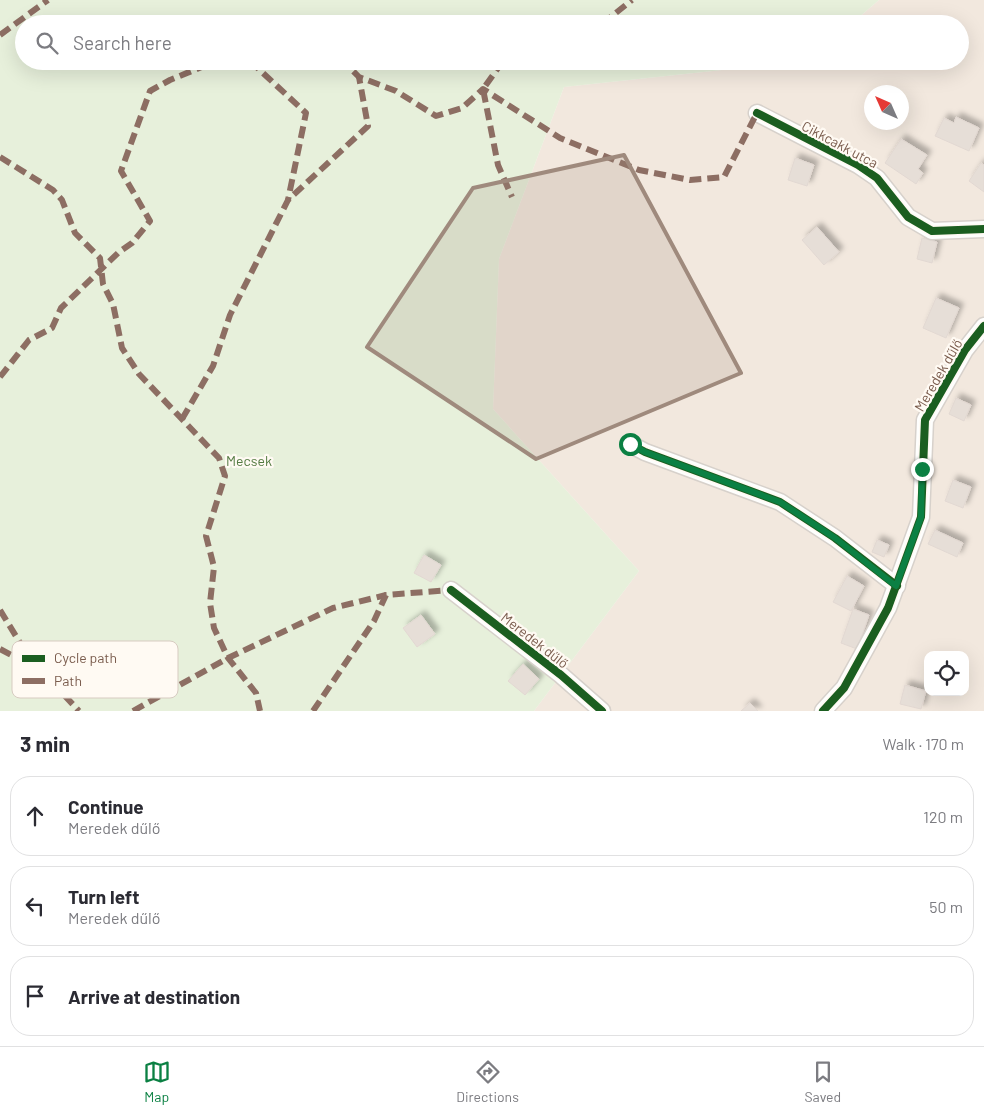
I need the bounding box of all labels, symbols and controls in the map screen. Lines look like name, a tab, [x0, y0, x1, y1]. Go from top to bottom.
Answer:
search box	[15, 15, 969, 70]
icon: search	[33, 29, 61, 57]
text: Search here	[73, 31, 172, 54]
north arrow	[864, 85, 909, 130]
street label: Cikkcakk utca	[799, 117, 881, 171]
street label: Meredek dűlő	[910, 336, 966, 414]
route start	[619, 433, 642, 456]
park label: Mecsek	[226, 452, 272, 469]
route end	[911, 458, 934, 481]
street label: Meredek dűlő	[498, 608, 572, 672]
legend	[12, 641, 178, 698]
text: Cycle path	[54, 649, 117, 666]
map controls	[924, 651, 969, 696]
button: locate	[924, 651, 969, 696]
text: Path	[54, 672, 82, 689]
text: 3 min	[20, 731, 70, 756]
text: Walk · 170 m	[882, 734, 964, 753]
text: Continue	[68, 795, 144, 818]
icon: ahead	[21, 802, 49, 830]
text: 120 m	[923, 807, 963, 826]
text: Meredek dűlő	[68, 818, 160, 837]
text: Turn left	[68, 885, 139, 908]
icon: left	[21, 892, 49, 920]
text: 50 m	[929, 897, 963, 916]
text: Meredek dűlő	[68, 908, 160, 927]
icon: arrive	[21, 982, 49, 1010]
text: Arrive at destination	[68, 985, 240, 1008]
tab: Map	[143, 1058, 171, 1105]
tab: Directions	[456, 1058, 519, 1105]
tab: Saved	[804, 1058, 841, 1105]

